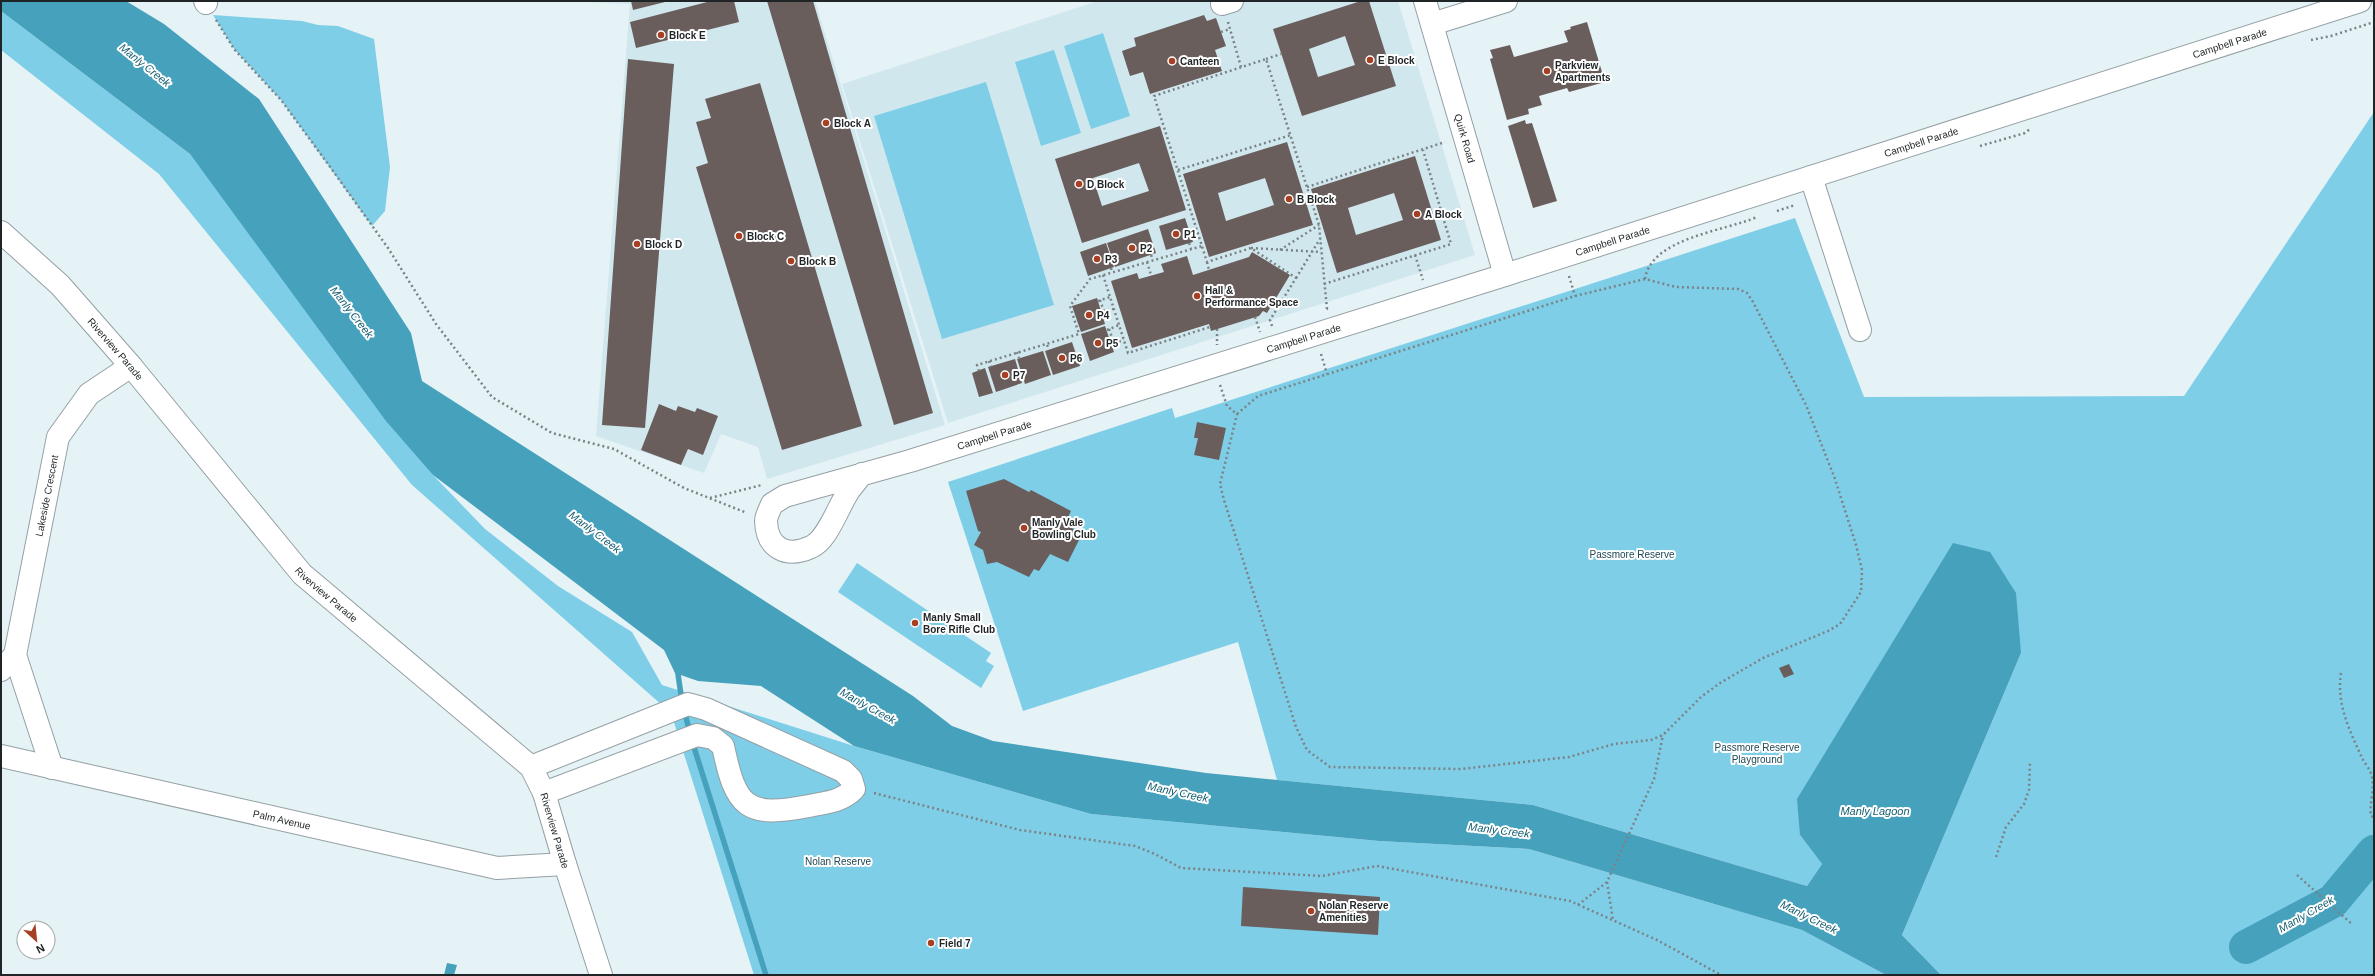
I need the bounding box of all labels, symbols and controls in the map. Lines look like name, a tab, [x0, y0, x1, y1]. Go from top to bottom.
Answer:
street label: Campbell Parade	[2191, 26, 2268, 60]
marker: Block E	[656, 30, 666, 40]
place label: Block E	[669, 30, 706, 41]
water label: Manly Creek	[117, 41, 173, 89]
marker: E Block	[1365, 55, 1375, 65]
place label: E Block	[1378, 55, 1415, 66]
marker: Canteen	[1167, 56, 1177, 66]
place label: Canteen	[1180, 56, 1219, 67]
place label: Parkview Apartments	[1555, 60, 1611, 83]
marker: Parkview Apartments	[1542, 66, 1552, 76]
street label: Quirk Road	[1453, 112, 1477, 164]
marker: Block A	[821, 118, 831, 128]
place label: Block A	[834, 118, 871, 129]
street label: Campbell Parade	[1882, 125, 1960, 159]
marker: D Block	[1074, 179, 1084, 189]
place label: D Block	[1087, 179, 1125, 190]
marker: B Block	[1284, 194, 1294, 204]
place label: B Block	[1297, 194, 1335, 205]
marker: A Block	[1412, 209, 1422, 219]
place label: A Block	[1425, 209, 1462, 220]
street label: Campbell Parade	[1574, 223, 1651, 258]
marker: P1	[1171, 229, 1181, 239]
place label: P1	[1184, 229, 1197, 240]
marker: Block C	[734, 231, 744, 241]
place label: Block C	[747, 231, 784, 242]
marker: Block D	[632, 239, 642, 249]
place label: Block D	[645, 239, 682, 250]
marker: P2	[1127, 243, 1137, 253]
place label: P2	[1140, 243, 1153, 254]
marker: P3	[1092, 254, 1102, 264]
place label: P3	[1105, 254, 1118, 265]
marker: Block B	[786, 256, 796, 266]
place label: Block B	[799, 256, 836, 267]
water label: Manly Creek	[328, 284, 376, 340]
place label: Hall & Performance Space	[1205, 285, 1299, 308]
marker: Hall & Performance Space	[1192, 291, 1202, 301]
marker: P4	[1084, 310, 1094, 320]
place label: P4	[1097, 310, 1110, 321]
street label: Riverview Parade	[86, 316, 146, 382]
street label: Campbell Parade	[1265, 321, 1342, 355]
marker: P5	[1093, 338, 1103, 348]
place label: P5	[1106, 338, 1119, 349]
marker: P6	[1057, 353, 1067, 363]
place label: P6	[1070, 353, 1083, 364]
marker: P7	[1000, 370, 1010, 380]
place label: P7	[1013, 370, 1026, 381]
street label: Campbell Parade	[956, 418, 1033, 451]
street label: Lakeside Crescent	[33, 454, 60, 537]
water label: Manly Creek	[567, 509, 624, 556]
place label: Manly Vale Bowling Club	[1032, 517, 1096, 540]
marker: Manly Vale Bowling Club	[1019, 523, 1029, 533]
park label: Passmore Reserve	[1589, 549, 1675, 560]
street label: Riverview Parade	[293, 565, 360, 624]
place label: Manly Small Bore Rifle Club	[923, 612, 995, 635]
marker: Manly Small Bore Rifle Club	[910, 618, 920, 628]
water label: Manly Creek	[838, 686, 898, 726]
park label: Passmore Reserve Playground	[1714, 742, 1800, 765]
water label: Manly Creek	[1147, 780, 1210, 804]
street label: Riverview Parade	[539, 791, 572, 870]
water label: Manly Lagoon	[1840, 805, 1910, 817]
street label: Palm Avenue	[252, 808, 312, 831]
water label: Manly Creek	[1468, 820, 1531, 840]
park label: Nolan Reserve	[805, 856, 872, 867]
water label: Manly Creek	[2276, 893, 2336, 935]
water label: Manly Creek	[1779, 898, 1840, 936]
place label: Nolan Reserve Amenities	[1319, 900, 1389, 923]
marker: Nolan Reserve Amenities	[1306, 906, 1316, 916]
north arrow	[16, 920, 56, 960]
marker: Field 7	[926, 938, 936, 948]
place label: Field 7	[939, 938, 971, 949]
text: N	[34, 942, 47, 956]

